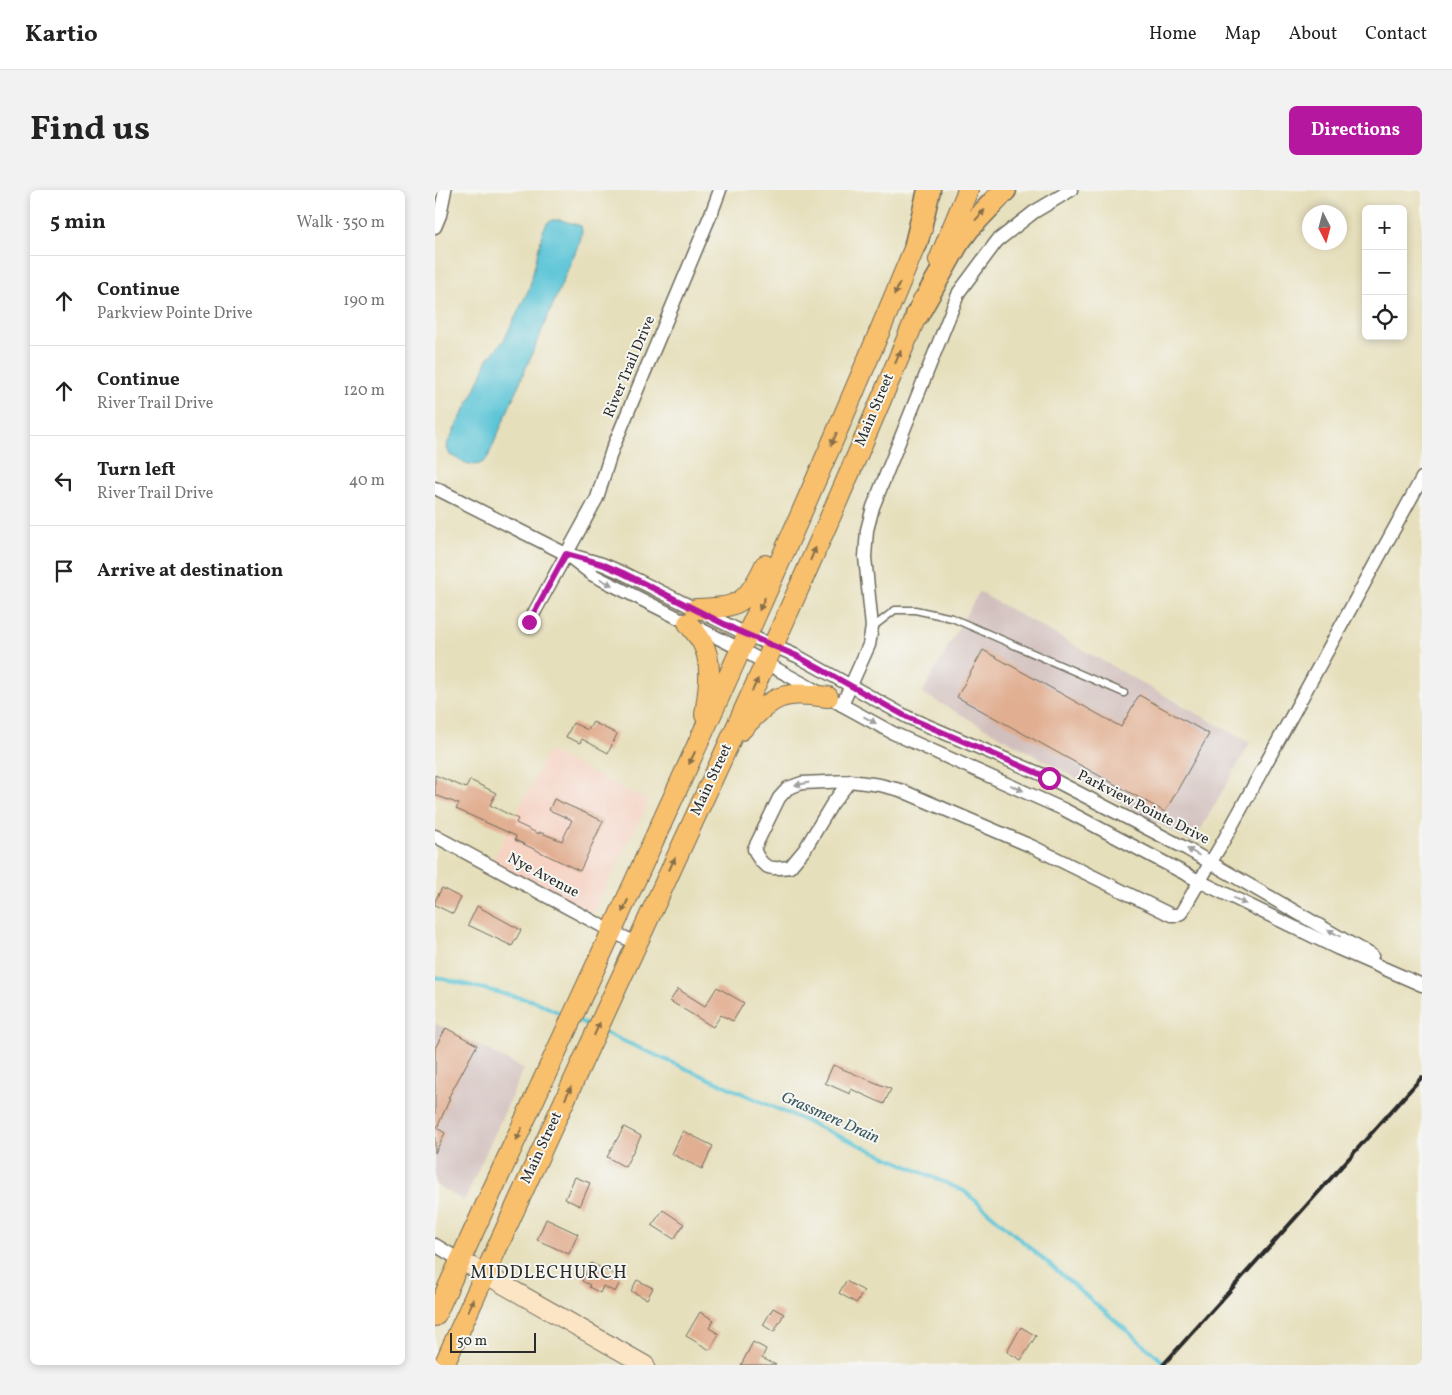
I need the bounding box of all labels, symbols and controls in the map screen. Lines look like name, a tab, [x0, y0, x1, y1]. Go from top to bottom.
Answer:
text: Kartio	[25, 18, 98, 52]
text: Home	[1149, 22, 1197, 47]
text: Map	[1225, 22, 1261, 47]
text: About	[1289, 22, 1337, 47]
text: Contact	[1365, 22, 1427, 47]
text: Find us	[30, 106, 150, 154]
button: Directions	[1289, 106, 1422, 155]
north arrow	[1302, 205, 1347, 250]
map controls	[1362, 205, 1407, 340]
button: +	[1362, 205, 1407, 250]
text: 5 min	[50, 208, 106, 237]
one-way arrow	[974, 210, 986, 222]
text: Walk · 350 m	[297, 212, 385, 234]
button: −	[1362, 250, 1407, 295]
text: Continue	[97, 277, 180, 303]
one-way arrow	[893, 282, 901, 296]
icon: ahead	[50, 287, 78, 315]
text: 190 m	[343, 290, 385, 312]
button: locate	[1362, 295, 1407, 340]
text: Parkview Pointe Drive	[97, 303, 253, 325]
street label: River Trail Drive	[599, 313, 661, 421]
one-way arrow	[895, 350, 903, 364]
text: Continue	[97, 367, 180, 393]
street label: Main Street	[850, 370, 900, 450]
icon: ahead	[50, 377, 78, 405]
text: 120 m	[343, 380, 385, 402]
text: River Trail Drive	[97, 393, 213, 415]
one-way arrow	[830, 432, 838, 447]
text: Turn left	[97, 457, 176, 483]
icon: left	[50, 467, 78, 495]
text: 40 m	[349, 470, 385, 492]
text: River Trail Drive	[97, 483, 213, 505]
one-way arrow	[809, 547, 817, 561]
icon: arrive	[50, 557, 78, 585]
text: Arrive at destination	[97, 558, 283, 584]
one-way arrow	[599, 578, 613, 586]
one-way arrow	[758, 597, 766, 611]
route end	[518, 611, 541, 634]
one-way arrow	[752, 678, 760, 692]
one-way arrow	[863, 716, 877, 724]
street label: Main Street	[686, 741, 738, 819]
one-way arrow	[688, 751, 696, 765]
street label: Parkview Pointe Drive	[1073, 766, 1213, 850]
route start	[1038, 767, 1061, 790]
one-way arrow	[794, 781, 810, 789]
one-way arrow	[1010, 785, 1024, 793]
street label: Nye Avenue	[504, 848, 582, 904]
one-way arrow	[1186, 848, 1200, 856]
one-way arrow	[668, 857, 677, 872]
one-way arrow	[1233, 897, 1248, 905]
one-way arrow	[621, 899, 629, 913]
one-way arrow	[1327, 929, 1340, 938]
one-way arrow	[593, 1022, 601, 1036]
one-way arrow	[564, 1086, 572, 1100]
water label: Grassmere Drain	[777, 1087, 883, 1149]
street label: Main Street	[516, 1109, 568, 1187]
one-way arrow	[515, 1127, 523, 1141]
district label: MIDDLECHURCH	[470, 1261, 628, 1286]
one-way arrow	[467, 1298, 475, 1312]
scale bar	[450, 1330, 536, 1353]
text: 50 m	[457, 1332, 487, 1351]

